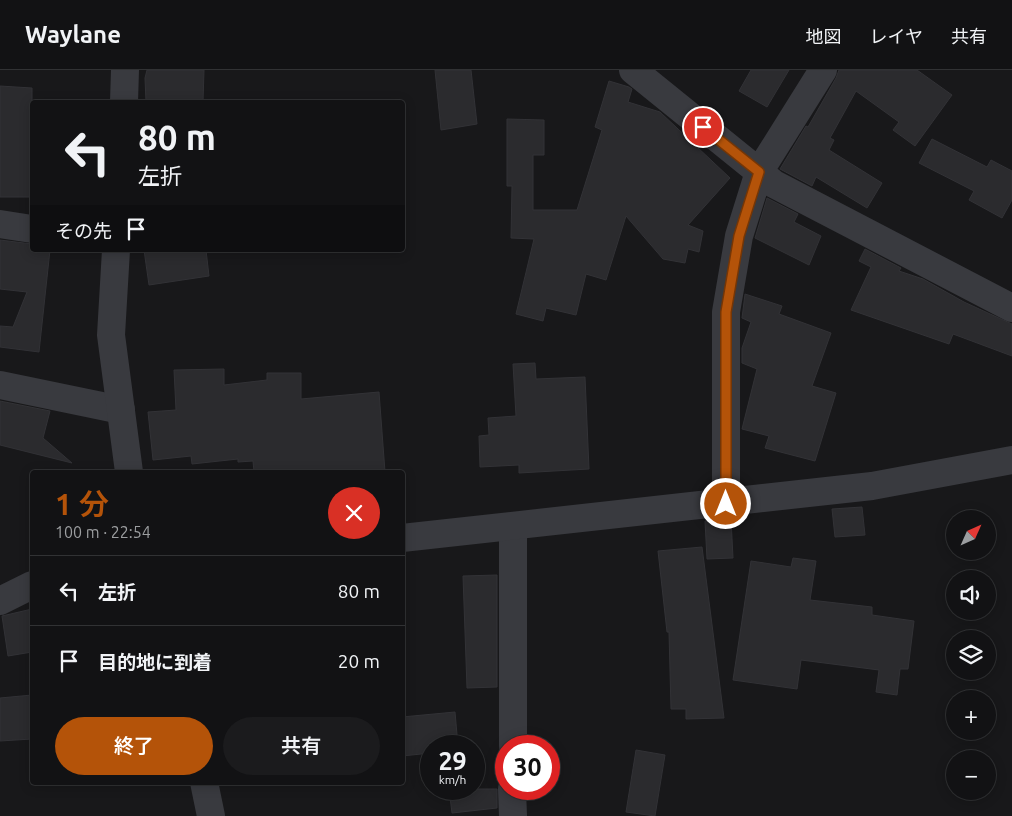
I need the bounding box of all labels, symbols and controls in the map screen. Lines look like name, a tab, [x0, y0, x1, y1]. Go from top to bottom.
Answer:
text: Waylane	[25, 21, 121, 48]
text: 地図	[806, 26, 842, 46]
text: レイヤ	[870, 26, 923, 46]
text: 共有	[951, 26, 987, 46]
pin	[682, 106, 724, 148]
icon: arrive	[689, 113, 717, 141]
text: 80 m	[138, 117, 216, 157]
icon: left	[55, 120, 120, 185]
text: 左折	[138, 163, 182, 188]
icon: arrive	[122, 215, 150, 243]
text: その先	[55, 220, 112, 242]
position arrow	[699, 477, 751, 529]
text: 1 分	[55, 487, 109, 521]
button: close	[328, 487, 380, 539]
north arrow	[946, 510, 996, 560]
map controls	[946, 510, 996, 800]
text: 100 m · 22:54	[55, 523, 151, 541]
button: sound	[946, 570, 996, 620]
icon: left	[55, 577, 83, 605]
text: 80 m	[338, 580, 380, 602]
text: 左折	[98, 581, 136, 603]
button: layers	[946, 630, 996, 680]
icon: arrive	[55, 647, 83, 675]
text: 20 m	[338, 650, 380, 672]
text: 目的地に到着	[98, 651, 212, 673]
button: +	[946, 690, 996, 740]
button: 終了	[55, 717, 213, 775]
button: 共有	[223, 717, 380, 775]
speed limit sign: 30	[495, 735, 560, 800]
text: 29	[438, 747, 467, 775]
button: −	[946, 750, 996, 800]
text: km/h	[439, 773, 466, 786]

